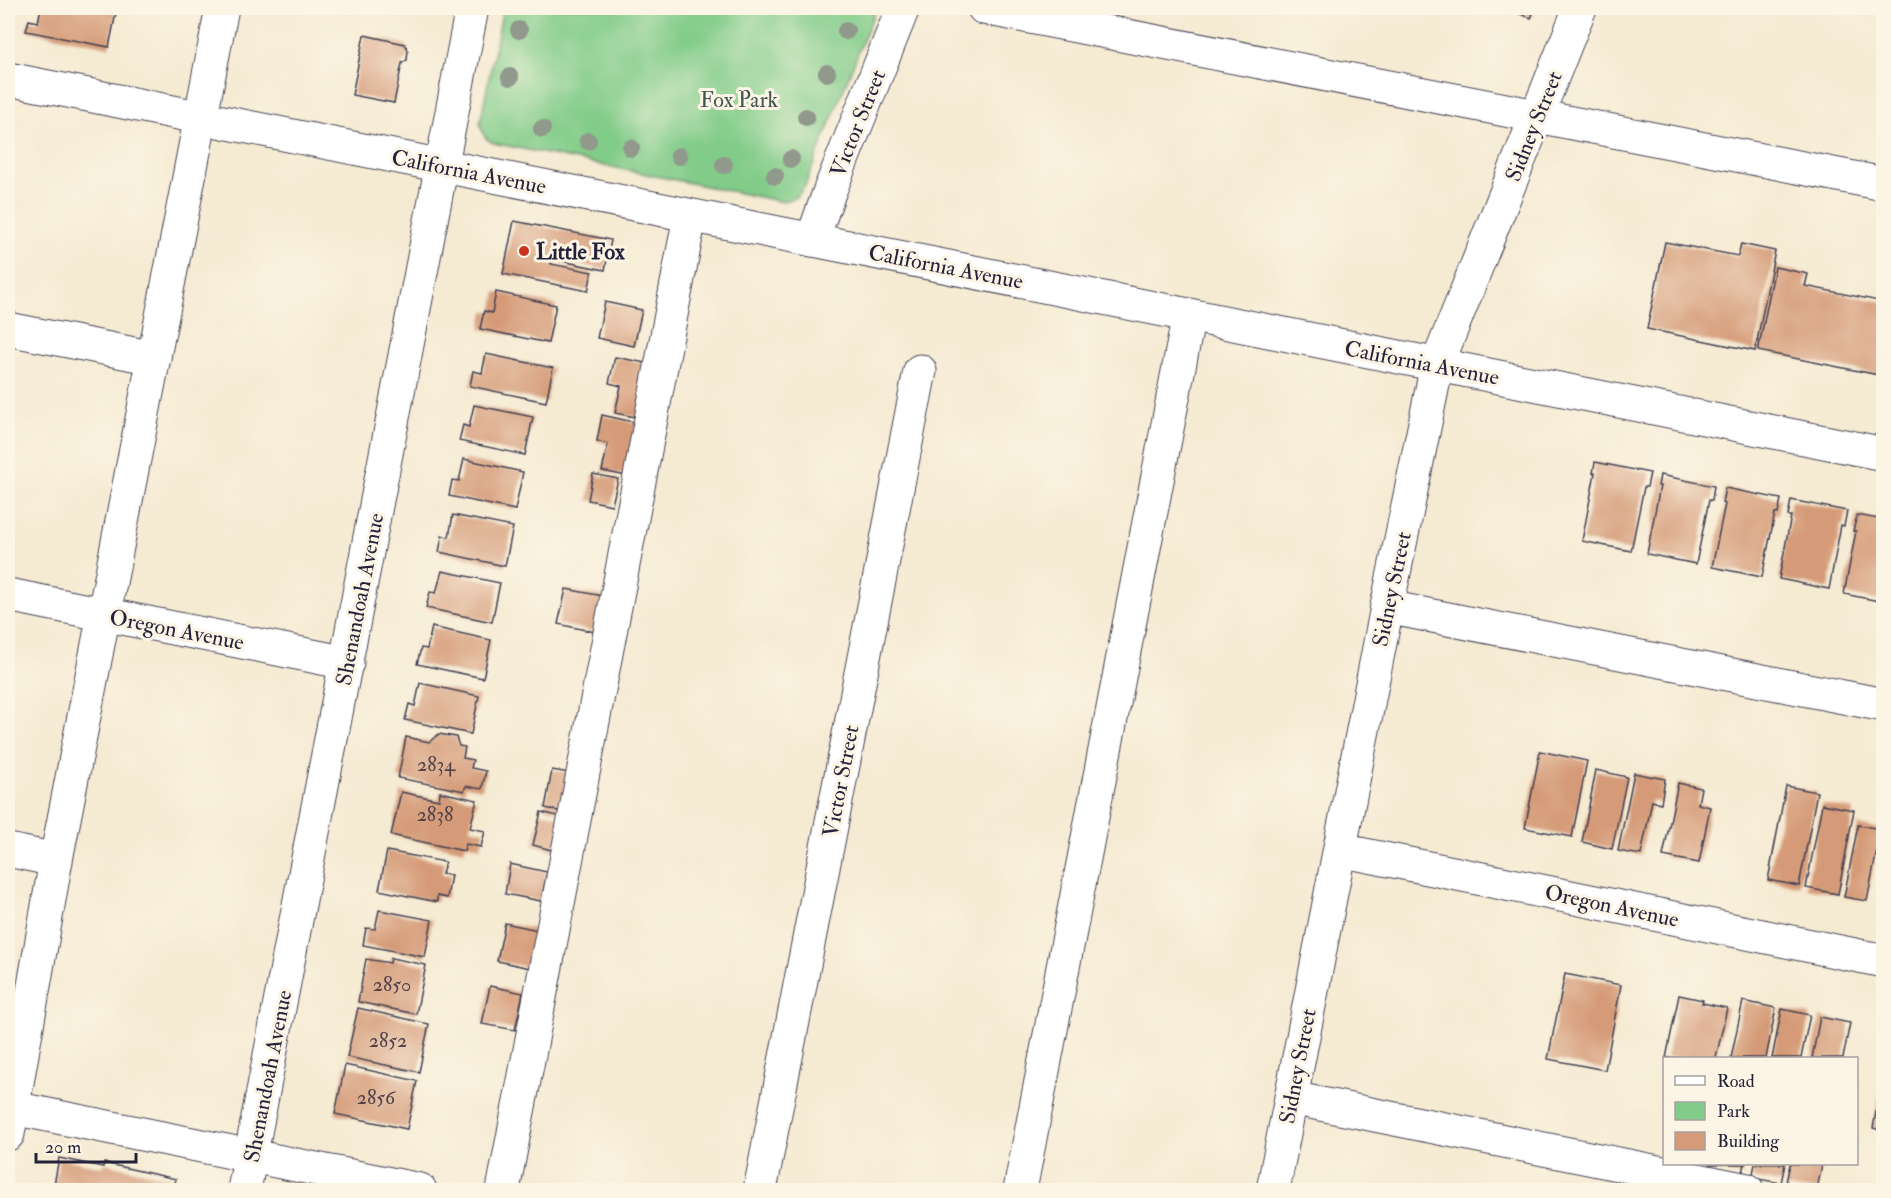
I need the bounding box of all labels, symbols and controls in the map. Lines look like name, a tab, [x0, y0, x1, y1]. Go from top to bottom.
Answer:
street label: Victor Street	[824, 65, 892, 181]
street label: Sidney Street	[1499, 67, 1569, 186]
park label: Fox Park	[700, 86, 779, 114]
street label: California Avenue	[389, 143, 548, 201]
place label: Little Fox	[536, 238, 625, 266]
street label: California Avenue	[866, 238, 1025, 296]
marker: Little Fox	[517, 244, 531, 258]
street label: California Avenue	[1342, 334, 1501, 392]
street label: Shenandoah Avenue	[330, 511, 390, 688]
street label: Sidney Street	[1366, 529, 1418, 649]
street label: Oregon Avenue	[107, 603, 246, 657]
street label: Victor Street	[816, 723, 866, 840]
house number: 2834	[417, 752, 456, 777]
house number: 2838	[417, 802, 453, 827]
street label: Oregon Avenue	[1542, 878, 1681, 934]
house number: 2850	[373, 972, 411, 997]
street label: Shenandoah Avenue	[238, 988, 298, 1165]
street label: Sidney Street	[1273, 1006, 1323, 1126]
house number: 2852	[369, 1028, 407, 1053]
legend	[1663, 1057, 1858, 1165]
text: Road	[1717, 1070, 1755, 1093]
house number: 2856	[357, 1085, 396, 1110]
text: Park	[1717, 1100, 1750, 1123]
scale bar	[36, 1126, 136, 1164]
text: Building	[1717, 1130, 1780, 1153]
text: 20 m	[45, 1136, 81, 1159]

